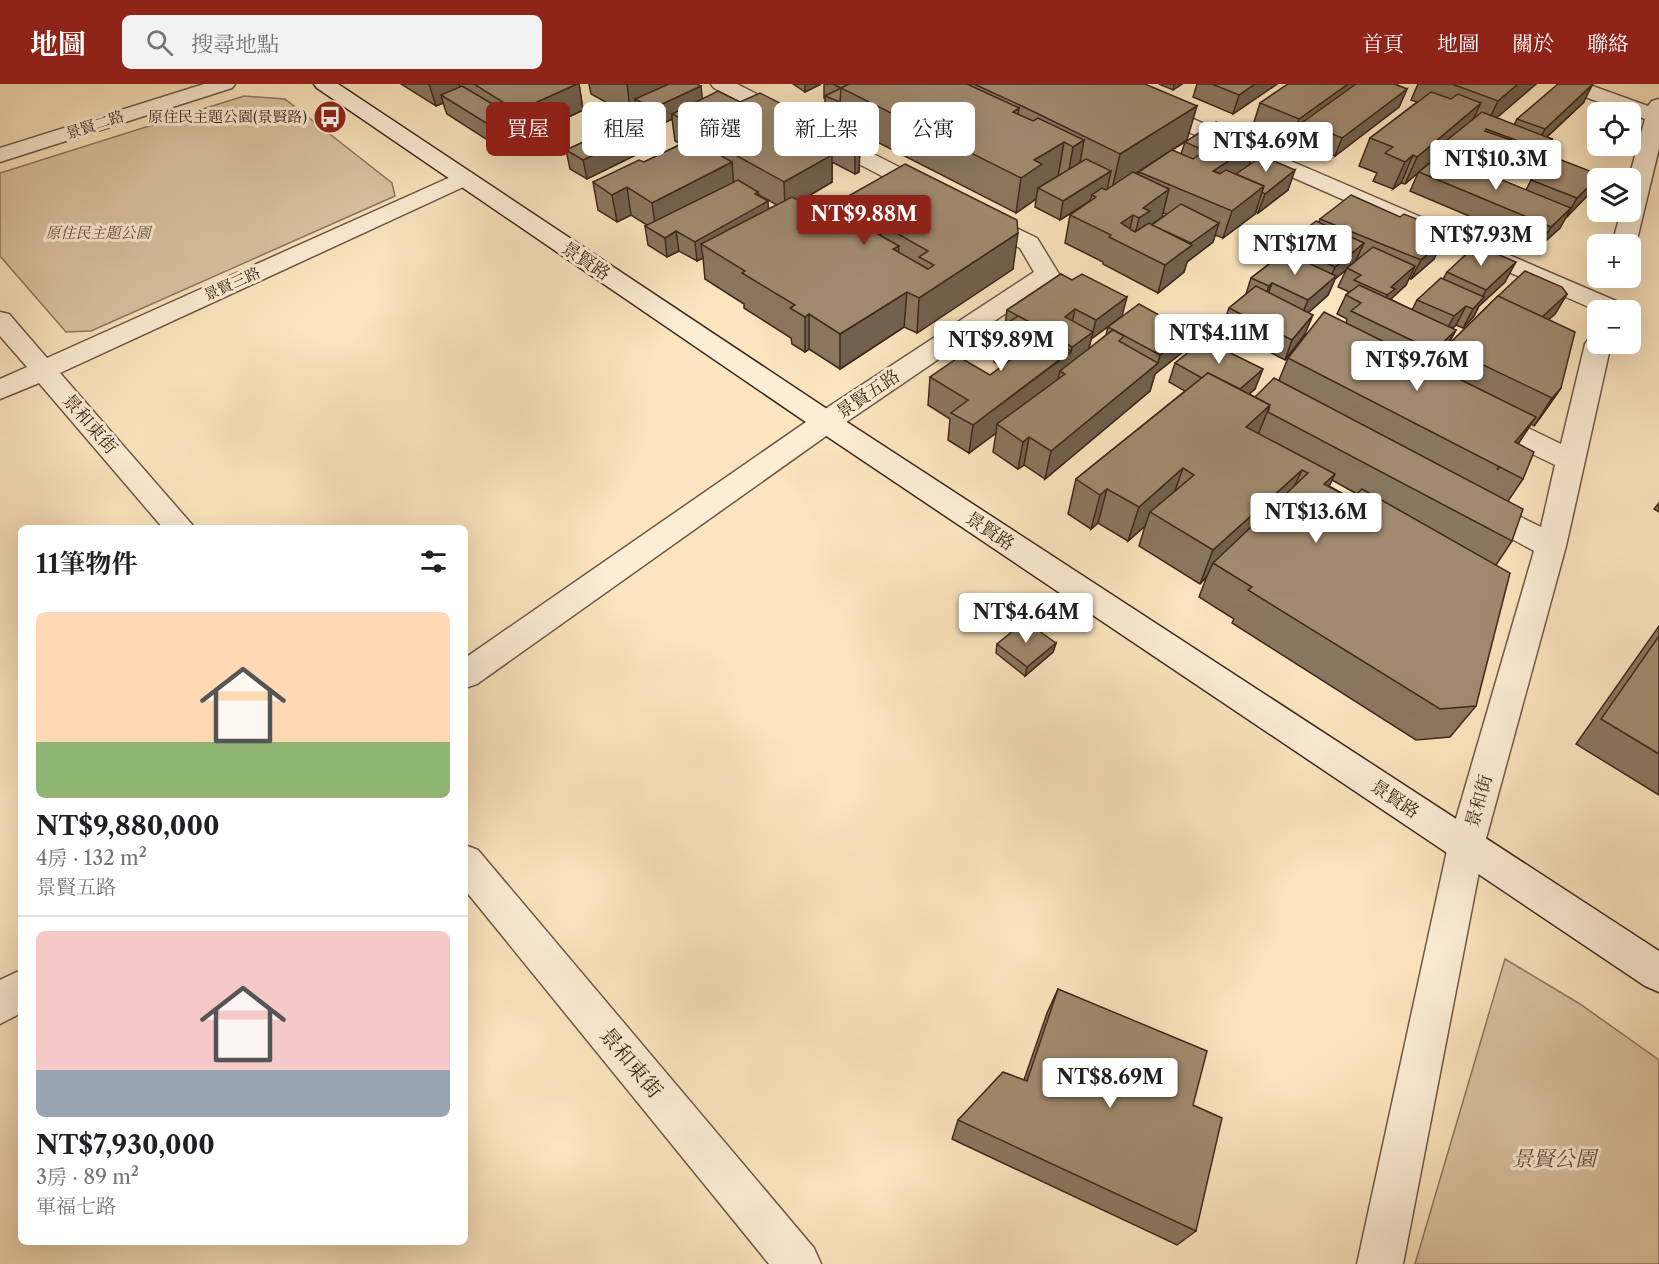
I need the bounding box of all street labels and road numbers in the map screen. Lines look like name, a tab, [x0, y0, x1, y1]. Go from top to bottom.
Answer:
street label: 景賢二路	[63, 106, 126, 143]
street label: 景賢路	[557, 237, 615, 285]
street label: 景賢三路	[201, 263, 263, 304]
street label: 景賢五路	[832, 365, 904, 423]
street label: 景和東街	[58, 390, 122, 458]
street label: 景賢路	[961, 507, 1019, 555]
street label: 景和街	[1461, 772, 1497, 830]
street label: 景賢路	[1366, 775, 1424, 823]
street label: 景和東街	[595, 1022, 668, 1103]

